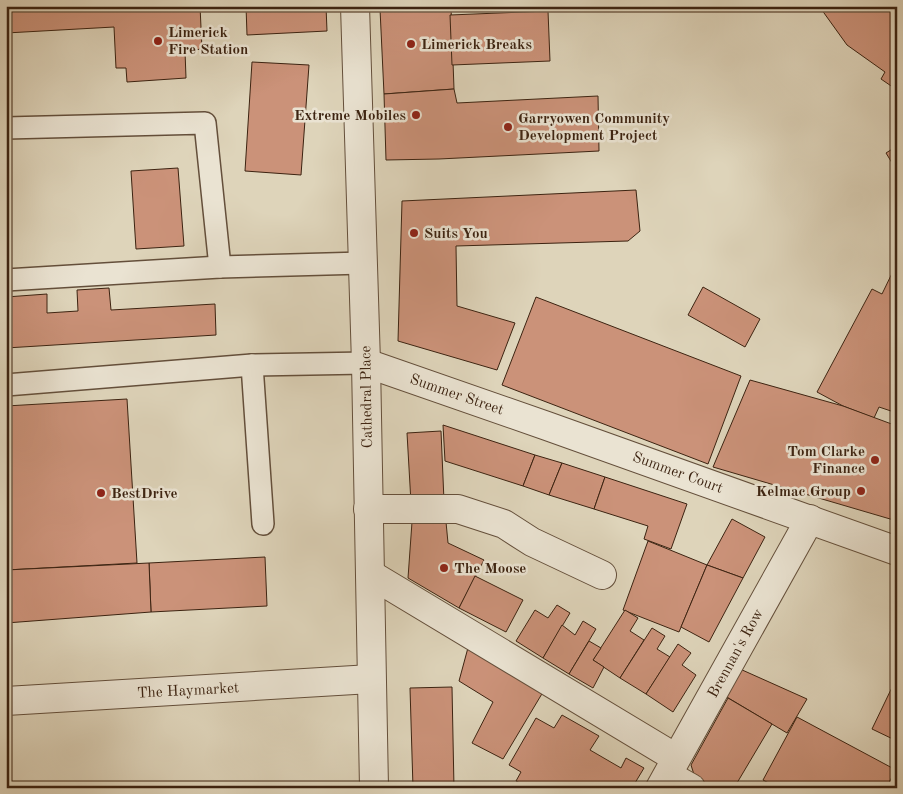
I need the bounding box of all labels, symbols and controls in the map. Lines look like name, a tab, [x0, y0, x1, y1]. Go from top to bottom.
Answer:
place label: Limerick Fire Station	[168, 26, 248, 58]
marker: Limerick Fire Station	[152, 35, 164, 47]
marker: Limerick Breaks	[405, 38, 417, 50]
place label: Limerick Breaks	[421, 38, 532, 53]
place label: Extreme Mobiles	[294, 109, 406, 124]
marker: Extreme Mobiles	[410, 109, 422, 121]
place label: Garryowen Community Development Project	[518, 112, 670, 144]
marker: Garryowen Community Development Project	[502, 121, 514, 133]
marker: Suits You	[408, 227, 420, 239]
place label: Suits You	[424, 227, 488, 242]
street label: Cathedral Place	[359, 345, 376, 448]
street label: Summer Street	[408, 372, 505, 418]
place label: Tom Clarke Finance	[787, 445, 865, 477]
street label: Summer Court	[630, 450, 725, 497]
marker: Tom Clarke Finance	[869, 454, 881, 466]
place label: Kelmac Group	[756, 485, 851, 500]
marker: Kelmac Group	[855, 485, 867, 497]
marker: BestDrive	[95, 487, 107, 499]
place label: BestDrive	[111, 487, 178, 502]
marker: The Moose	[438, 562, 450, 574]
place label: The Moose	[454, 562, 526, 577]
street label: Brennan's Row	[706, 606, 767, 701]
street label: The Haymarket	[137, 681, 240, 702]

